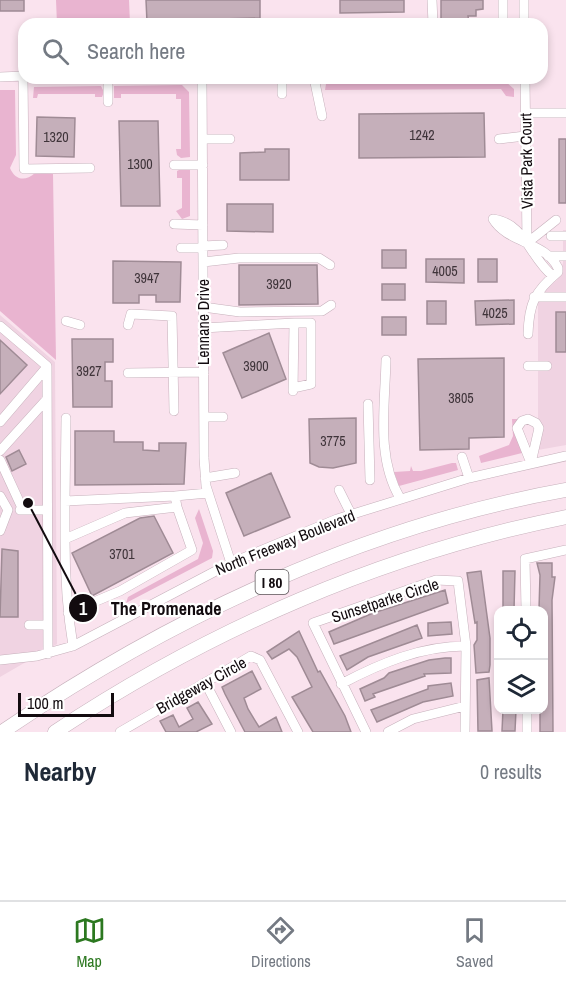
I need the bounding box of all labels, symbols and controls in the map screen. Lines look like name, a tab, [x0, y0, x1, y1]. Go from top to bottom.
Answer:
search box	[18, 18, 548, 84]
icon: search	[39, 35, 72, 68]
text: Search here	[87, 36, 185, 66]
street label: Vista Park Court	[514, 112, 538, 209]
house number: 1242	[409, 126, 435, 144]
house number: 1320	[43, 128, 69, 146]
house number: 1300	[127, 155, 153, 173]
house number: 4005	[432, 262, 458, 280]
house number: 3947	[134, 269, 160, 287]
house number: 3920	[266, 275, 292, 293]
street label: Lennane Drive	[192, 279, 214, 365]
house number: 4025	[482, 304, 508, 322]
house number: 3900	[243, 357, 269, 375]
house number: 3927	[76, 362, 102, 380]
house number: 3805	[448, 389, 474, 407]
house number: 3775	[320, 432, 346, 450]
street label: North Freeway Boulevard	[212, 504, 358, 580]
house number: 3701	[109, 545, 135, 563]
road number: I 80	[256, 570, 288, 594]
street label: Sunsetparke Circle	[329, 572, 441, 628]
callout: The Promenade	[68, 590, 233, 626]
text: 1	[79, 596, 88, 621]
text: The Promenade	[111, 596, 221, 621]
map controls	[494, 606, 548, 714]
button: locate	[494, 606, 548, 660]
street label: Bridgeway Circle	[152, 651, 250, 719]
button: layers	[494, 660, 548, 714]
scale bar	[18, 690, 114, 718]
text: 100 m	[27, 692, 63, 714]
text: Nearby	[24, 754, 96, 789]
text: 0 results	[480, 758, 542, 785]
tab: Map	[73, 914, 106, 972]
tab: Directions	[251, 914, 311, 972]
tab: Saved	[456, 914, 493, 972]

